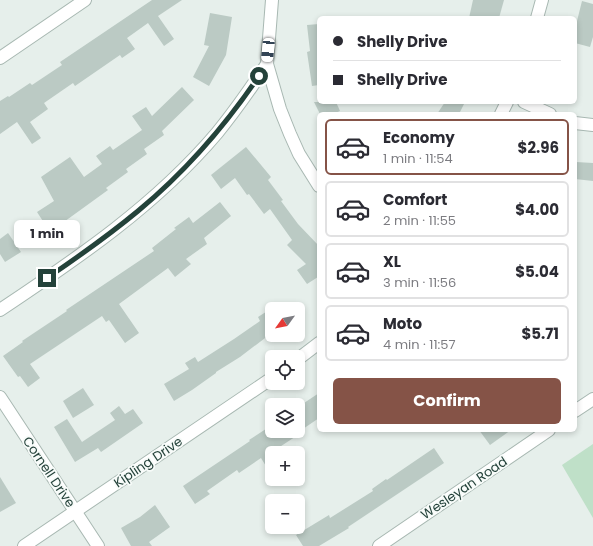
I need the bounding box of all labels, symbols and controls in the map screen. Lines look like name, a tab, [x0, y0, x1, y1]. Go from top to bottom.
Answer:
text: Shelly Drive	[357, 31, 447, 52]
car	[261, 37, 275, 63]
route start	[250, 67, 268, 85]
text: Shelly Drive	[357, 69, 447, 90]
text: Economy	[383, 127, 455, 148]
icon: car	[335, 129, 371, 165]
text: $2.96	[518, 137, 559, 158]
text: 1 min · 11:54	[383, 149, 453, 168]
text: Comfort	[383, 189, 447, 210]
icon: car	[335, 191, 371, 227]
text: $4.00	[515, 199, 559, 220]
text: 2 min · 11:55	[383, 211, 456, 230]
callout: 1 min	[14, 220, 80, 248]
text: 1 min	[30, 224, 64, 243]
text: XL	[383, 251, 401, 272]
icon: car	[335, 253, 371, 289]
text: $5.04	[515, 261, 559, 282]
route end	[38, 269, 56, 287]
text: 3 min · 11:56	[383, 273, 456, 292]
north arrow	[265, 302, 305, 342]
map controls	[265, 302, 305, 534]
text: Moto	[383, 313, 422, 334]
icon: car	[335, 315, 371, 351]
text: $5.71	[521, 323, 559, 344]
text: 4 min · 11:57	[383, 335, 456, 354]
button: locate	[265, 350, 305, 390]
button: Confirm	[333, 378, 561, 424]
button: layers	[265, 398, 305, 438]
street label: Kipling Drive	[110, 432, 186, 492]
street label: Cornell Drive	[18, 433, 80, 511]
button: +	[265, 446, 305, 486]
street label: Wesleyan Road	[417, 452, 511, 524]
button: −	[265, 494, 305, 534]

